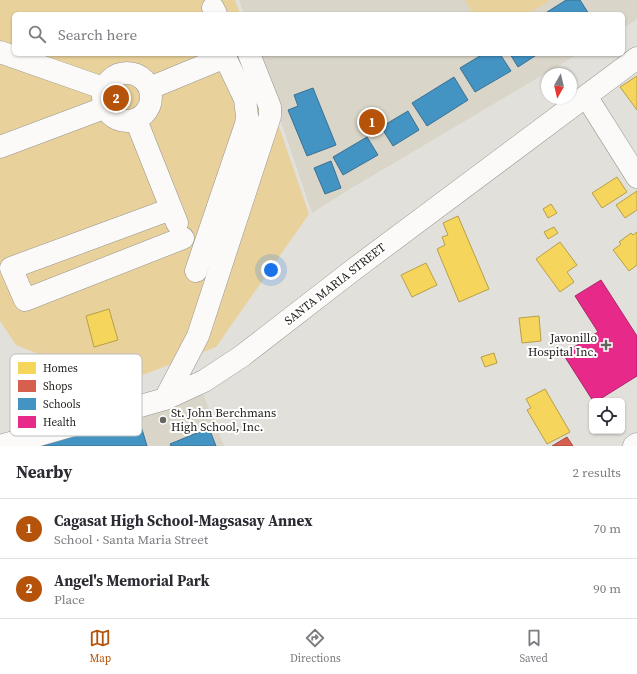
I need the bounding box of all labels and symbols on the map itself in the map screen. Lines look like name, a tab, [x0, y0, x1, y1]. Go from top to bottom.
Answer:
north arrow	[541, 68, 577, 104]
pin: 2	[103, 83, 129, 113]
pin: 1	[359, 107, 385, 137]
street label: SANTA MARIA STREET	[281, 239, 389, 329]
your location	[261, 260, 281, 280]
place label: Javonillo Hospital Inc.	[528, 330, 597, 360]
marker: Javonillo Hospital Inc.	[600, 339, 612, 351]
legend	[10, 354, 142, 436]
text: Homes	[43, 361, 78, 376]
text: Shops	[43, 379, 72, 394]
text: Schools	[43, 397, 81, 412]
place label: St. John Berchmans High School, Inc.	[171, 405, 276, 435]
text: Health	[43, 415, 76, 430]
marker: St. John Berchmans High School, Inc.	[158, 415, 168, 425]

